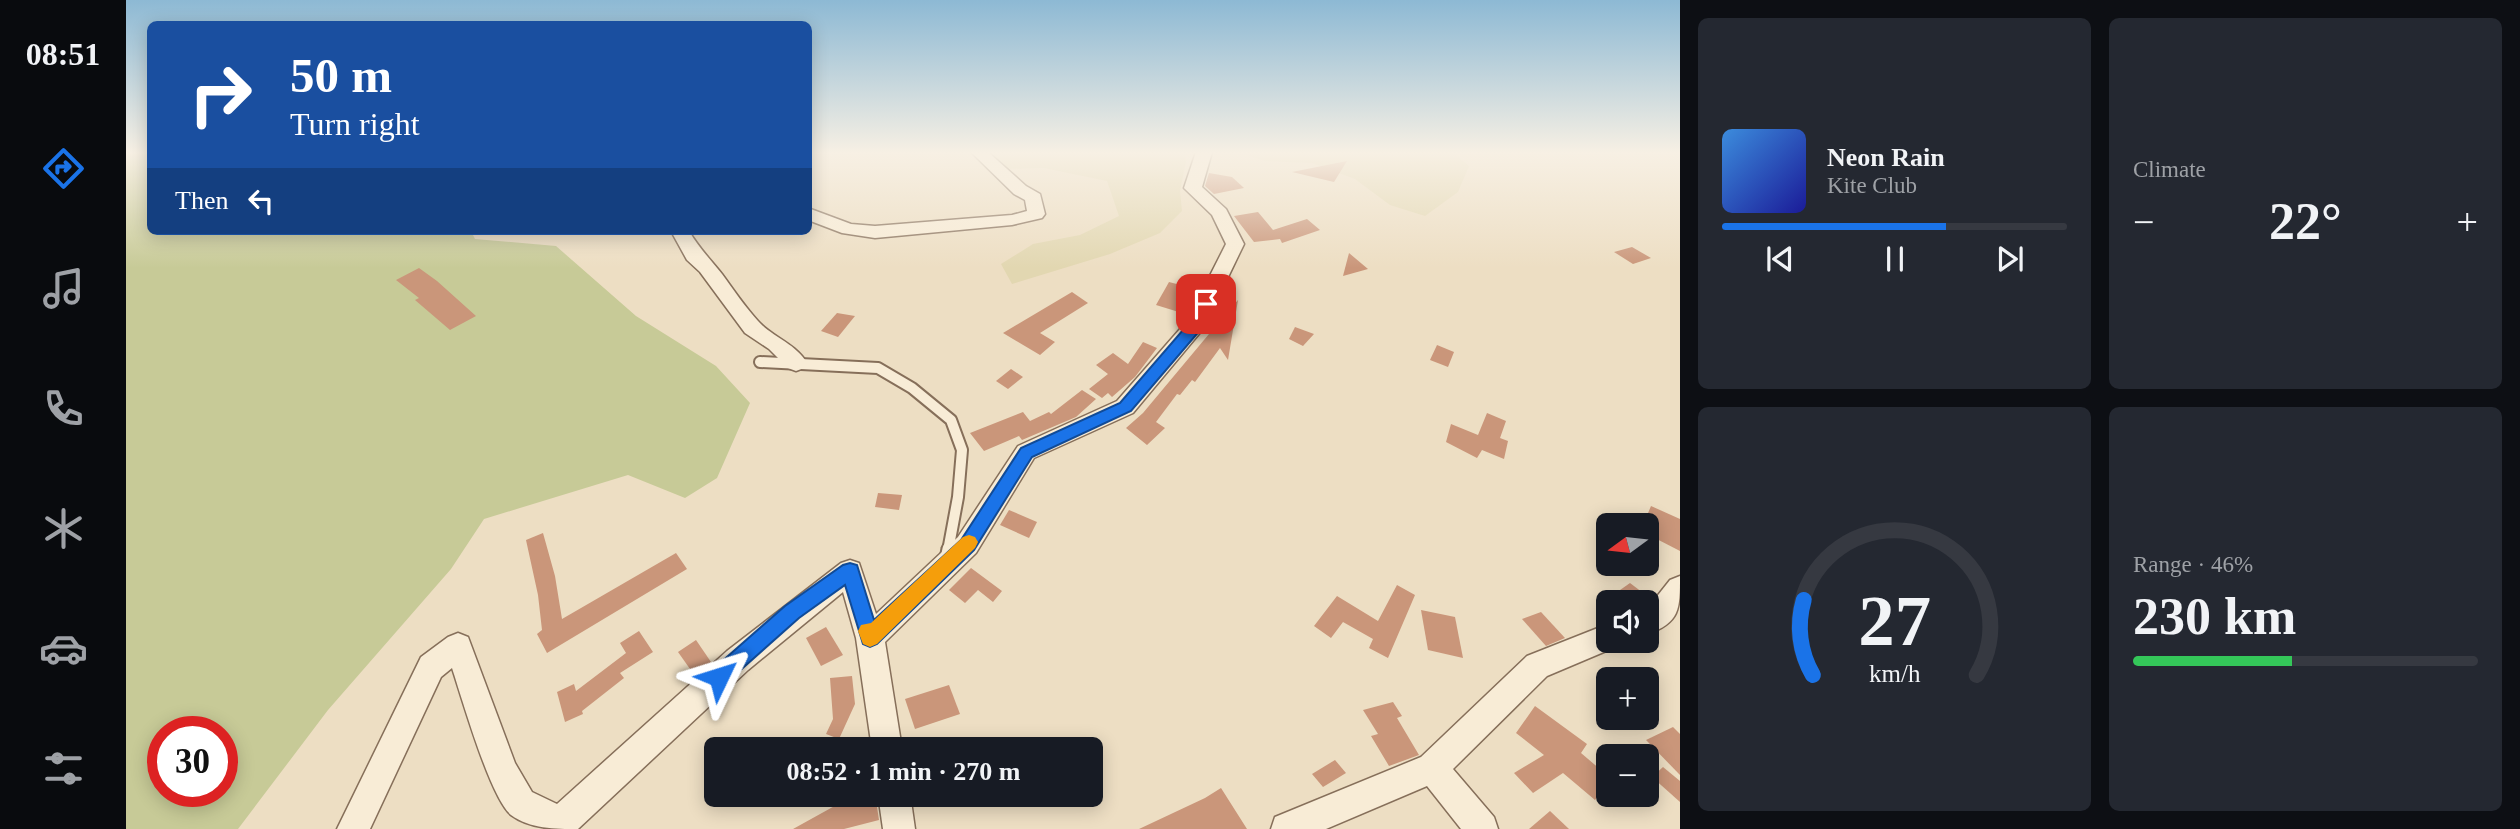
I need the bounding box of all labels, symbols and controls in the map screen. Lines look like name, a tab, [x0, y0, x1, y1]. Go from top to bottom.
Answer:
text: 08:51	[26, 36, 100, 72]
text: 50 m	[290, 48, 392, 103]
icon: right	[175, 49, 266, 140]
text: Turn right	[290, 106, 420, 142]
text: Neon Rain	[1827, 143, 1945, 172]
icon: directions	[39, 144, 88, 193]
text: Climate	[2133, 157, 2206, 182]
text: Kite Club	[1827, 173, 1917, 198]
icon: left	[242, 182, 280, 220]
text: Then	[175, 186, 228, 215]
text: 22°	[2269, 193, 2342, 250]
text: −	[2133, 201, 2154, 243]
text: +	[2457, 201, 2478, 243]
icon: previous	[1761, 240, 1799, 278]
icon: pause	[1876, 240, 1914, 278]
icon: next	[1991, 240, 2029, 278]
icon: music	[39, 264, 88, 313]
pin	[1176, 274, 1236, 334]
icon: arrive	[1187, 285, 1225, 323]
icon: phone	[39, 384, 88, 433]
icon: climate	[39, 504, 88, 553]
north arrow	[1596, 513, 1659, 576]
map controls	[1596, 513, 1659, 807]
text: Range · 46%	[2133, 552, 2253, 577]
text: 27	[1858, 580, 1931, 661]
text: 230 km	[2133, 588, 2296, 645]
button: sound	[1596, 590, 1659, 653]
icon: car	[39, 624, 88, 673]
position arrow	[682, 640, 756, 714]
text: km/h	[1869, 660, 1921, 687]
button: +	[1596, 667, 1659, 730]
speed limit sign: 30	[147, 716, 238, 807]
icon: filters	[39, 744, 88, 793]
button: −	[1596, 744, 1659, 807]
text: 08:52 · 1 min · 270 m	[787, 757, 1021, 786]

